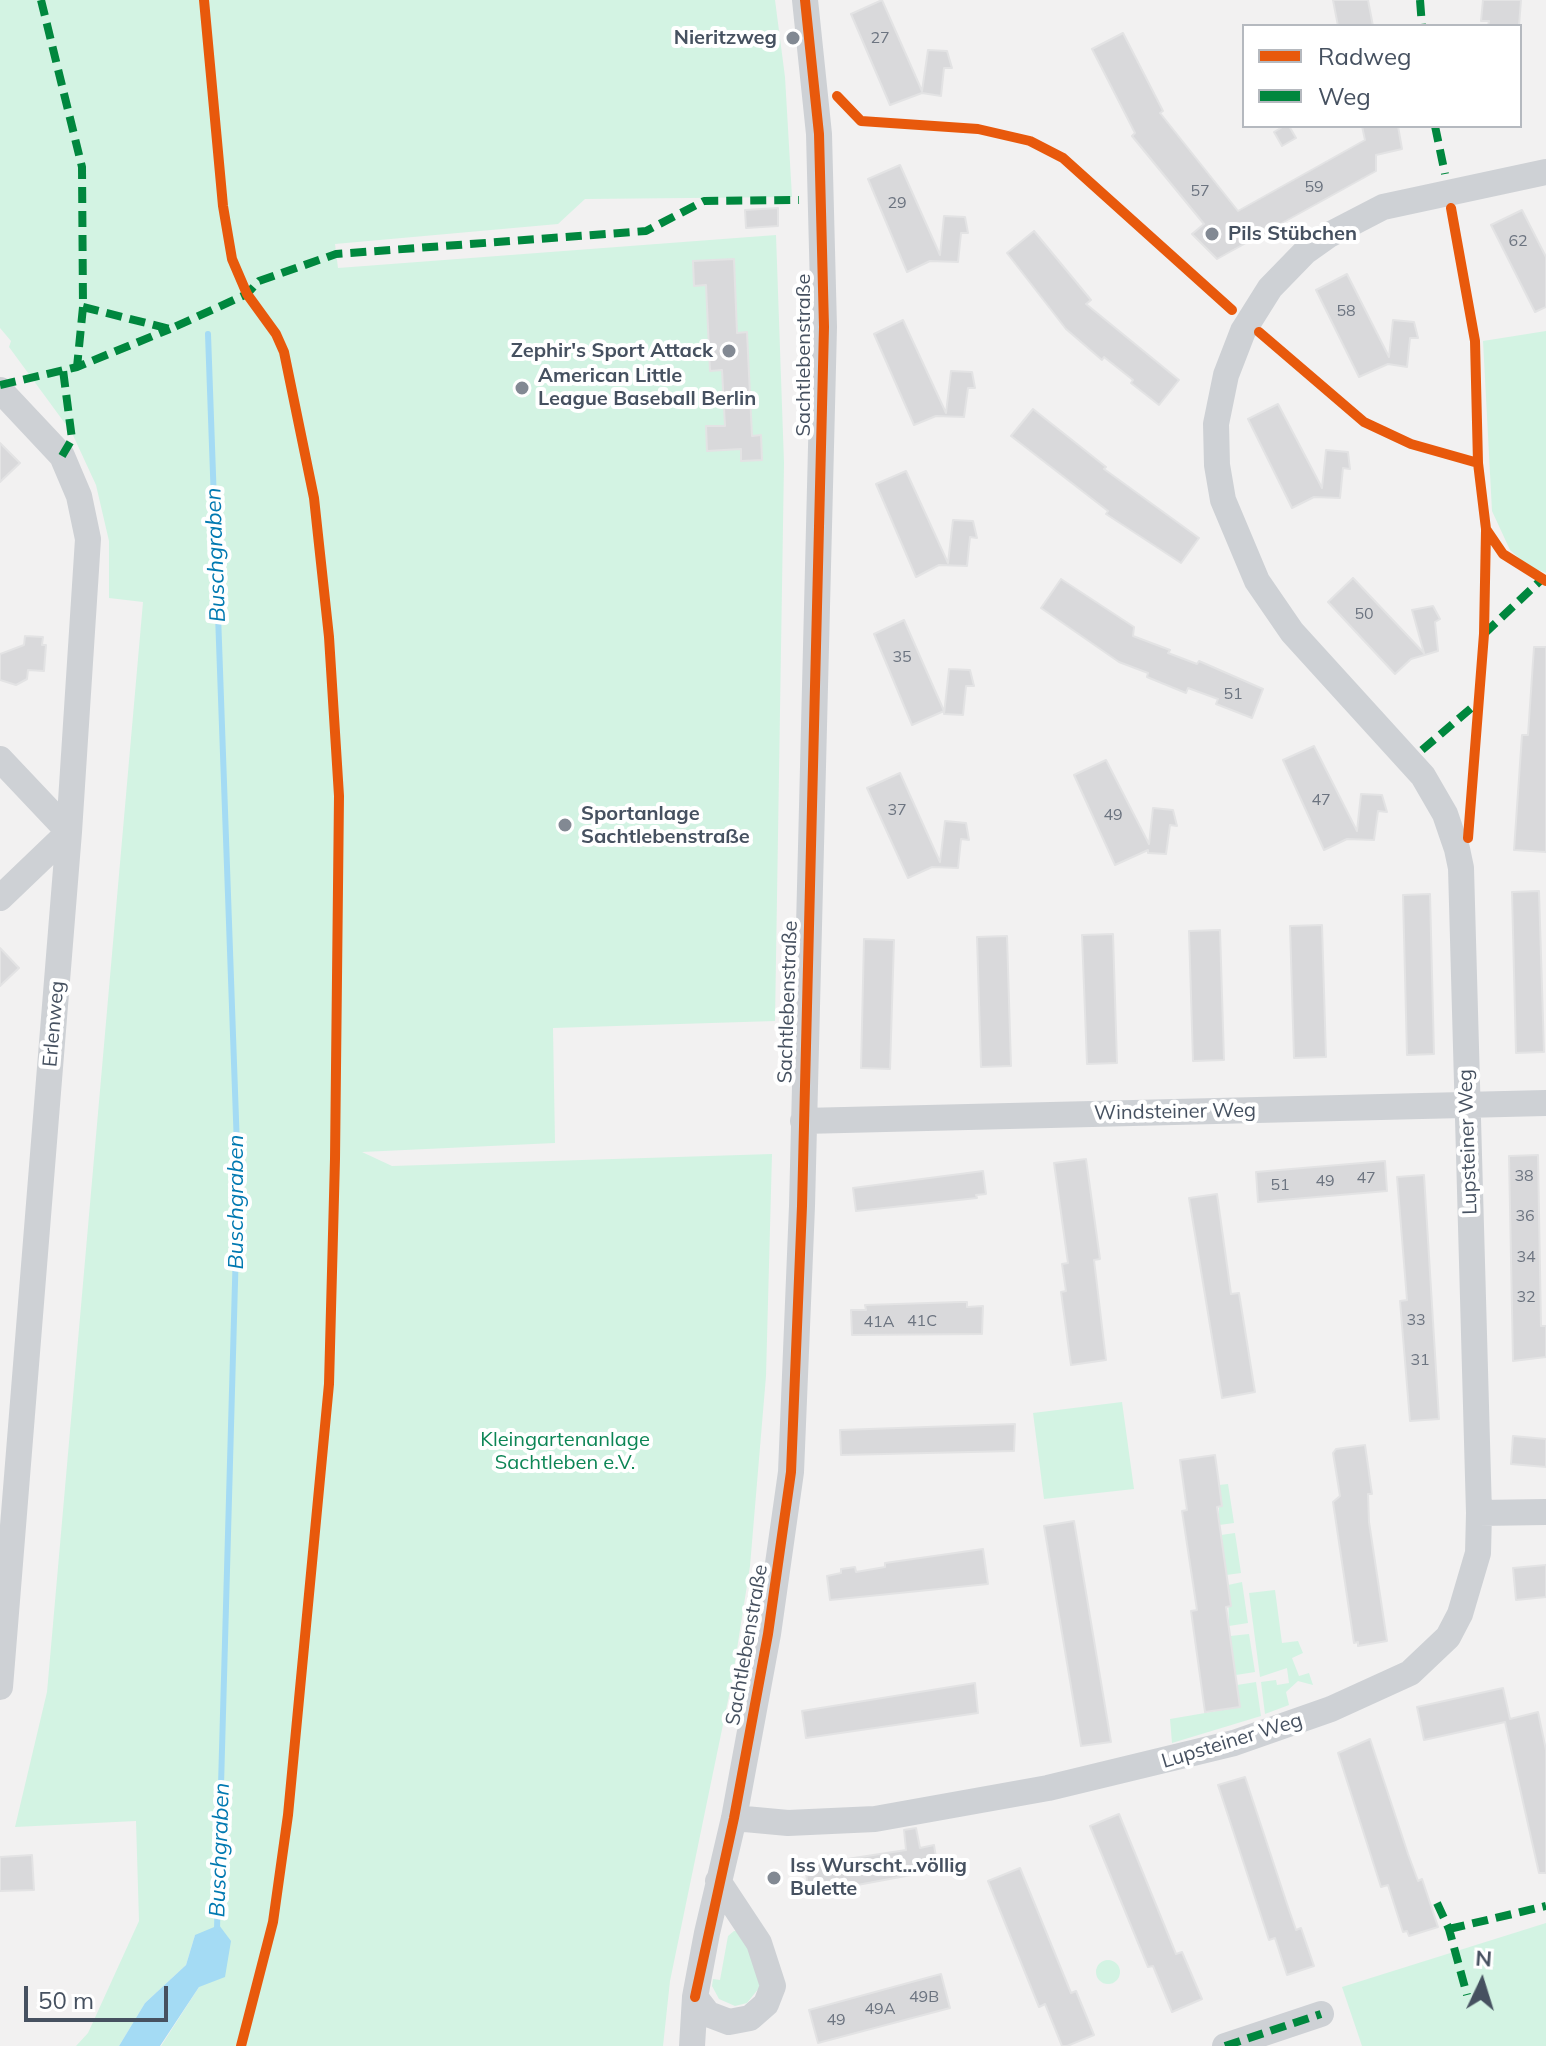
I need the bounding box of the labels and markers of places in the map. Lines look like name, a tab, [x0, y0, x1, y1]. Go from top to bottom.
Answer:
place label: Nieritzweg	[674, 26, 777, 50]
marker: Nieritzweg	[784, 29, 802, 47]
place label: Pils Stübchen	[1228, 222, 1357, 246]
marker: Pils Stübchen	[1203, 225, 1221, 243]
place label: Zephir's Sport Attack	[511, 339, 713, 363]
marker: Zephir's Sport Attack	[720, 342, 738, 360]
place label: American Little League Baseball Berlin	[538, 364, 756, 411]
marker: American Little League Baseball Berlin	[513, 379, 531, 397]
place label: Sportanlage Sachtlebenstraße	[581, 802, 750, 849]
marker: Sportanlage Sachtlebenstraße	[556, 816, 574, 834]
place label: Iss Wurscht...völlig Bulette	[790, 1854, 967, 1901]
marker: Iss Wurscht...völlig Bulette	[765, 1869, 783, 1887]

